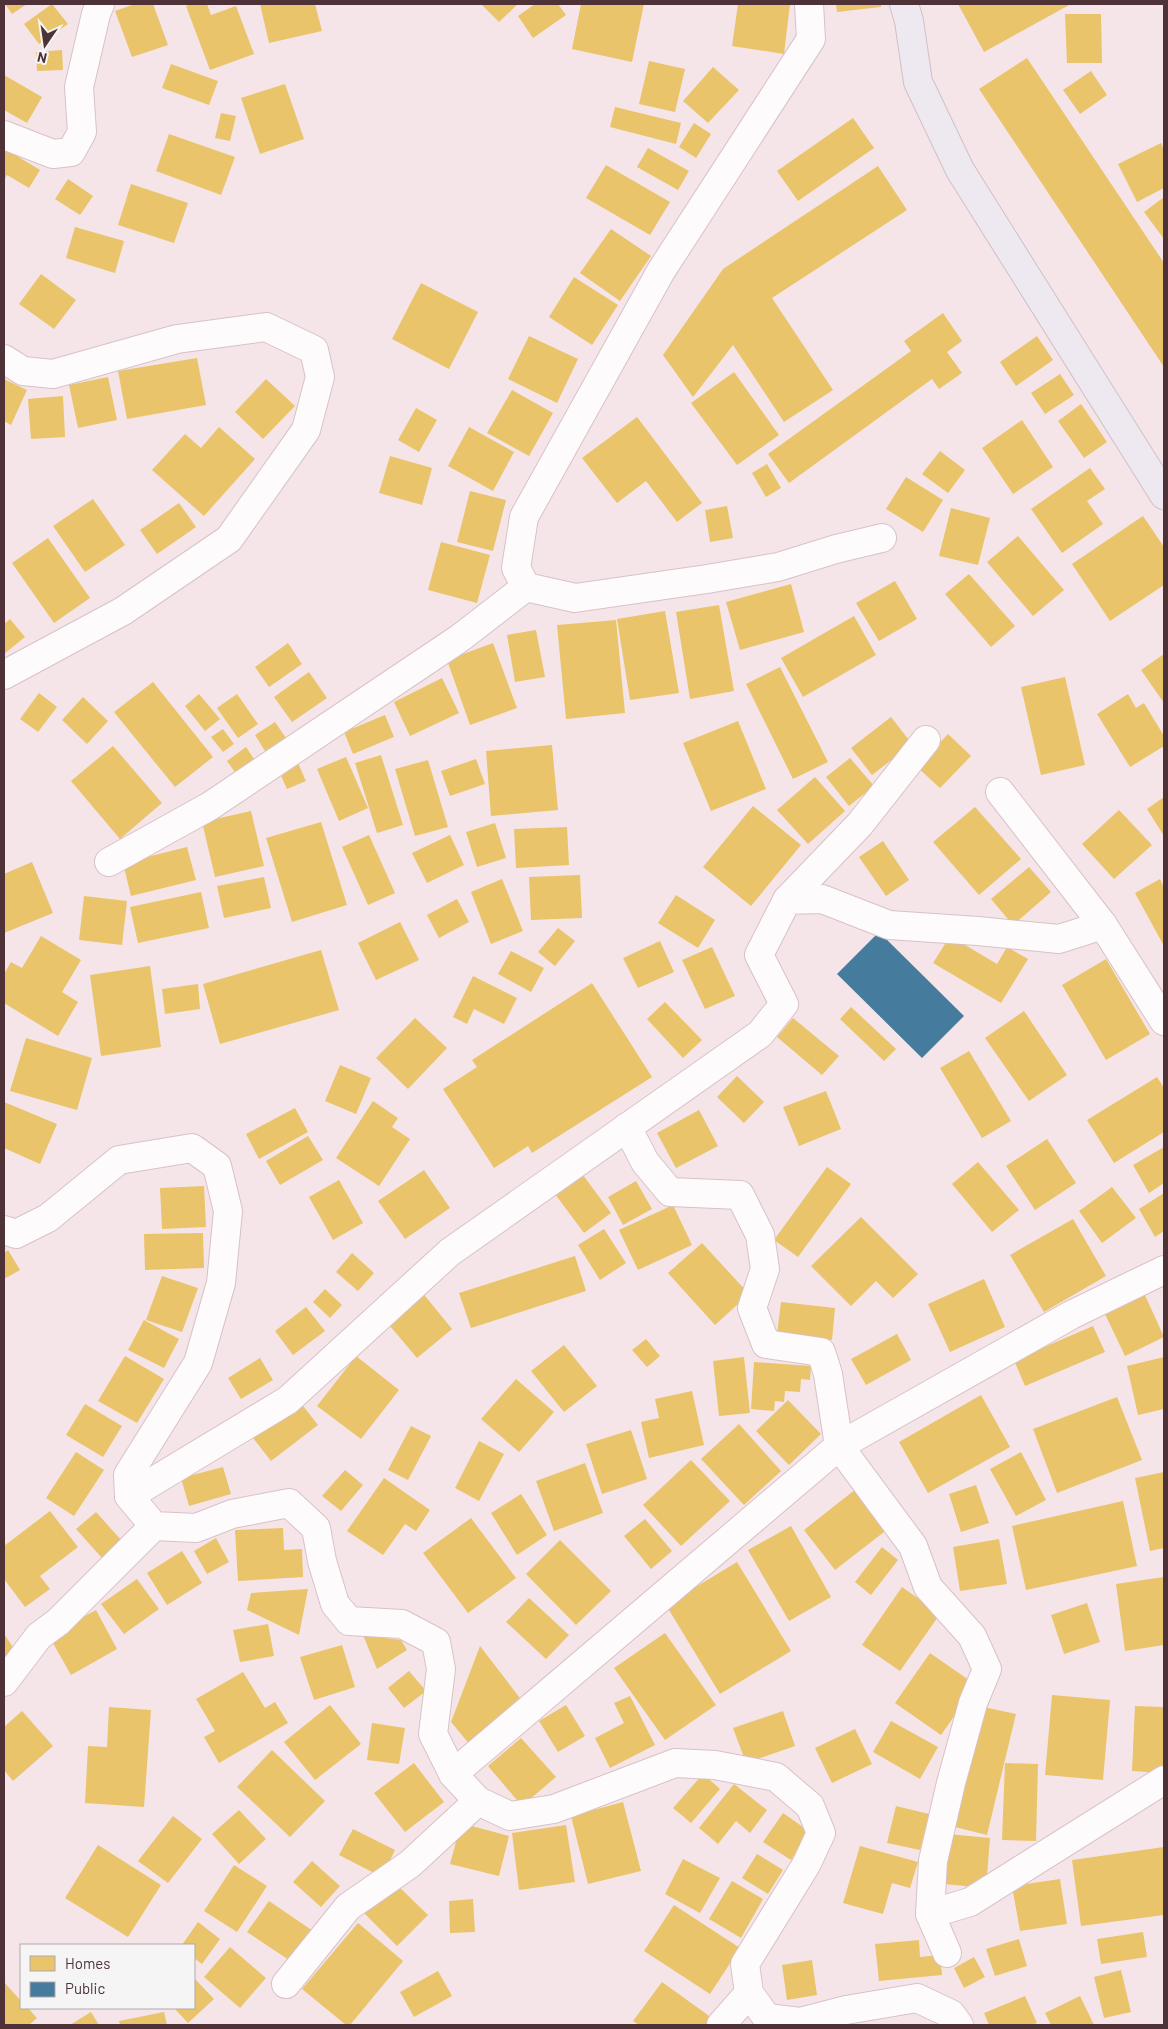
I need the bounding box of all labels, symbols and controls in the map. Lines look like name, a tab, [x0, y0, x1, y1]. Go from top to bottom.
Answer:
north arrow	[20, 20, 70, 70]
text: N	[36, 49, 48, 67]
legend	[20, 1944, 195, 2009]
text: Homes	[65, 1954, 110, 1972]
text: Public	[65, 1979, 105, 1997]

